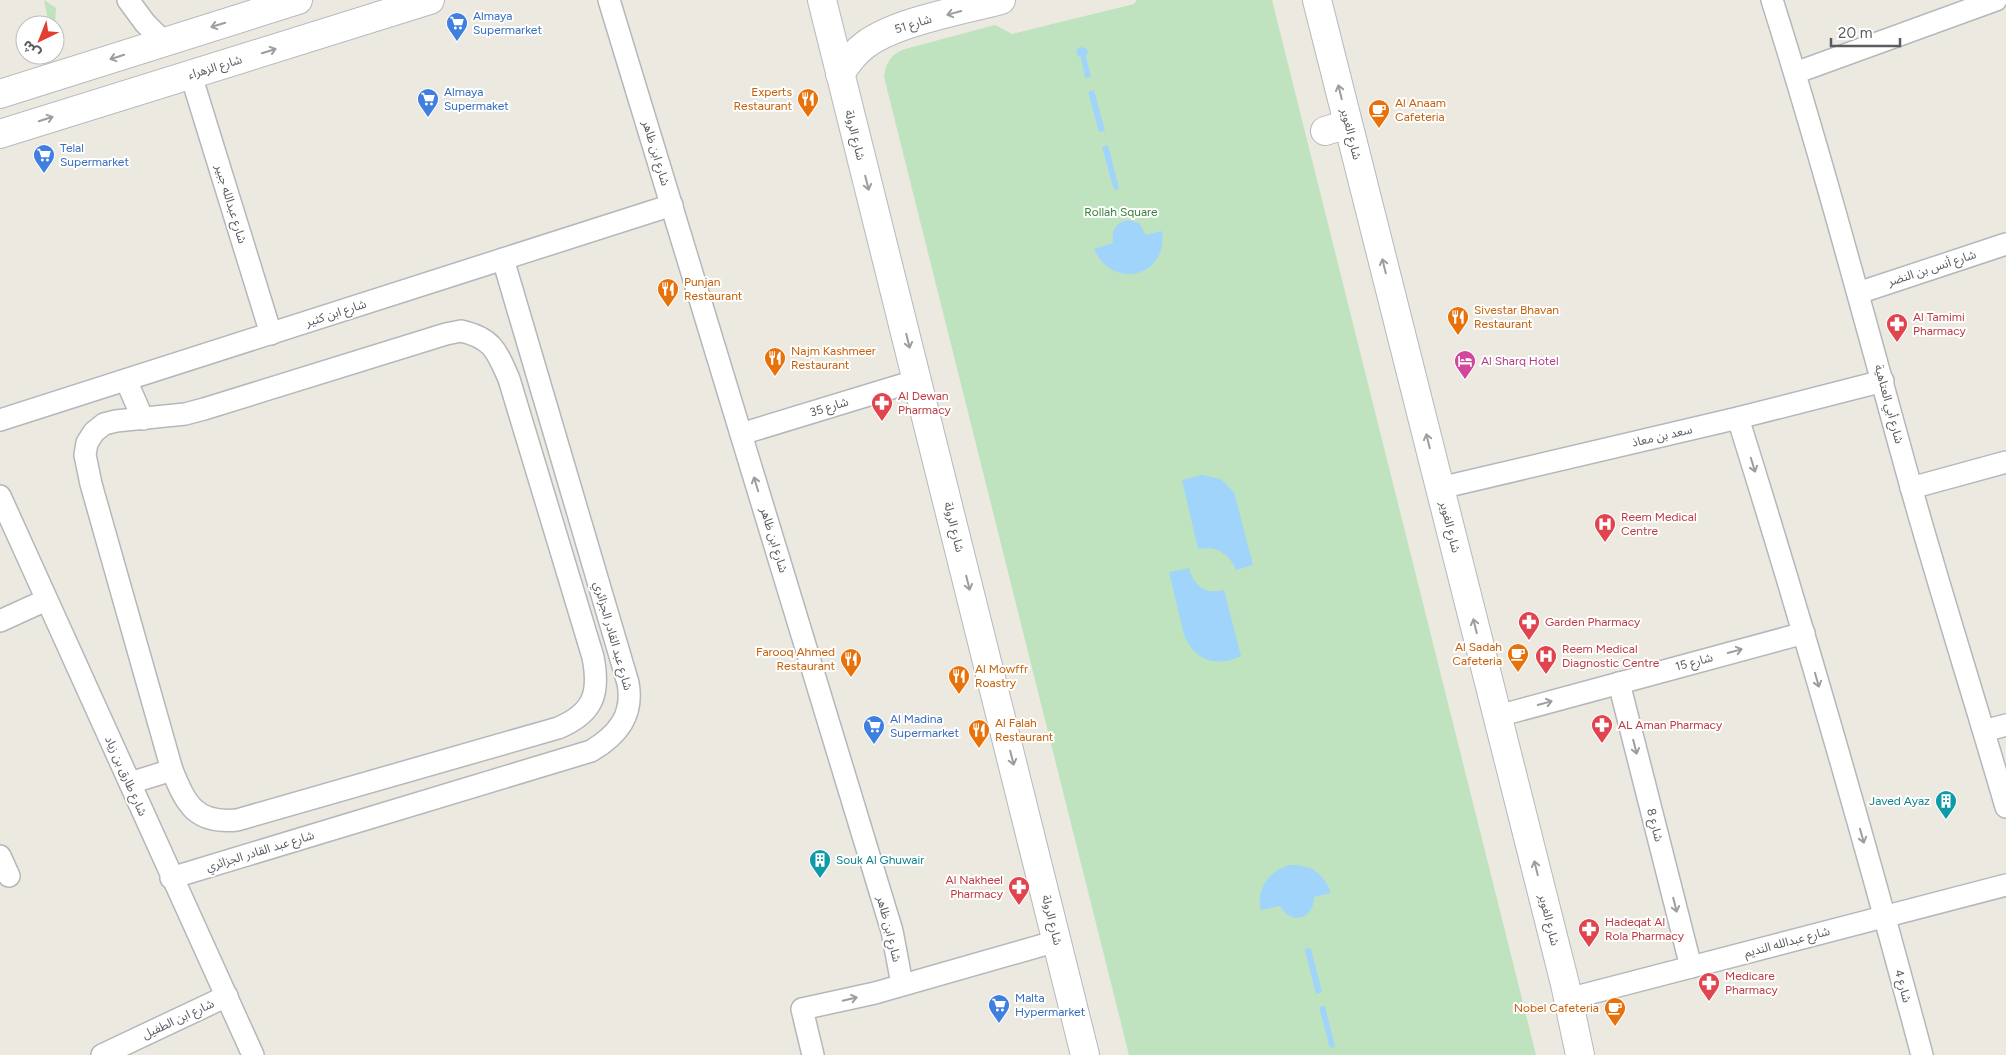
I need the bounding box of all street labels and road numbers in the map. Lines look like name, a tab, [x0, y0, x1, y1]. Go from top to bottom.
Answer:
street label: شارع 51	[893, 12, 934, 38]
street label: شارع الزهراء	[186, 52, 244, 84]
street label: شارع الغوير	[1336, 106, 1364, 162]
street label: شارع الرولة	[840, 108, 868, 162]
street label: شارع ابن ظاهر	[637, 118, 673, 188]
street label: شارع عبدالله جبير	[210, 162, 250, 246]
street label: شارع أنس بن النضر	[1885, 247, 1978, 291]
street label: شارع ابن كثير	[303, 297, 369, 332]
street label: شارع أبي العتاهية	[1869, 363, 1907, 446]
street label: شارع 35	[808, 394, 851, 421]
street label: سعد بن معاذ	[1630, 422, 1694, 450]
street label: شارع الغوير	[1435, 499, 1463, 555]
street label: شارع الرولة	[939, 500, 967, 554]
street label: شارع ابن ظاهر	[755, 505, 791, 575]
street label: شارع عبد القادر الجزائري	[588, 580, 635, 693]
street label: شارع 15	[1674, 650, 1715, 676]
street label: شارع طارق بن زياد	[100, 734, 150, 819]
street label: شارع 8	[1642, 807, 1666, 844]
street label: شارع عبد القادر الجزائري	[204, 828, 317, 877]
street label: شارع الغوير	[1534, 892, 1562, 948]
street label: شارع الرولة	[1037, 893, 1065, 947]
street label: شارع ابن ظاهر	[872, 894, 904, 964]
street label: شارع عبدالله النديم	[1743, 924, 1832, 962]
street label: شارع 4	[1890, 968, 1914, 1005]
street label: شارع ابن الطفيل	[140, 996, 217, 1044]

